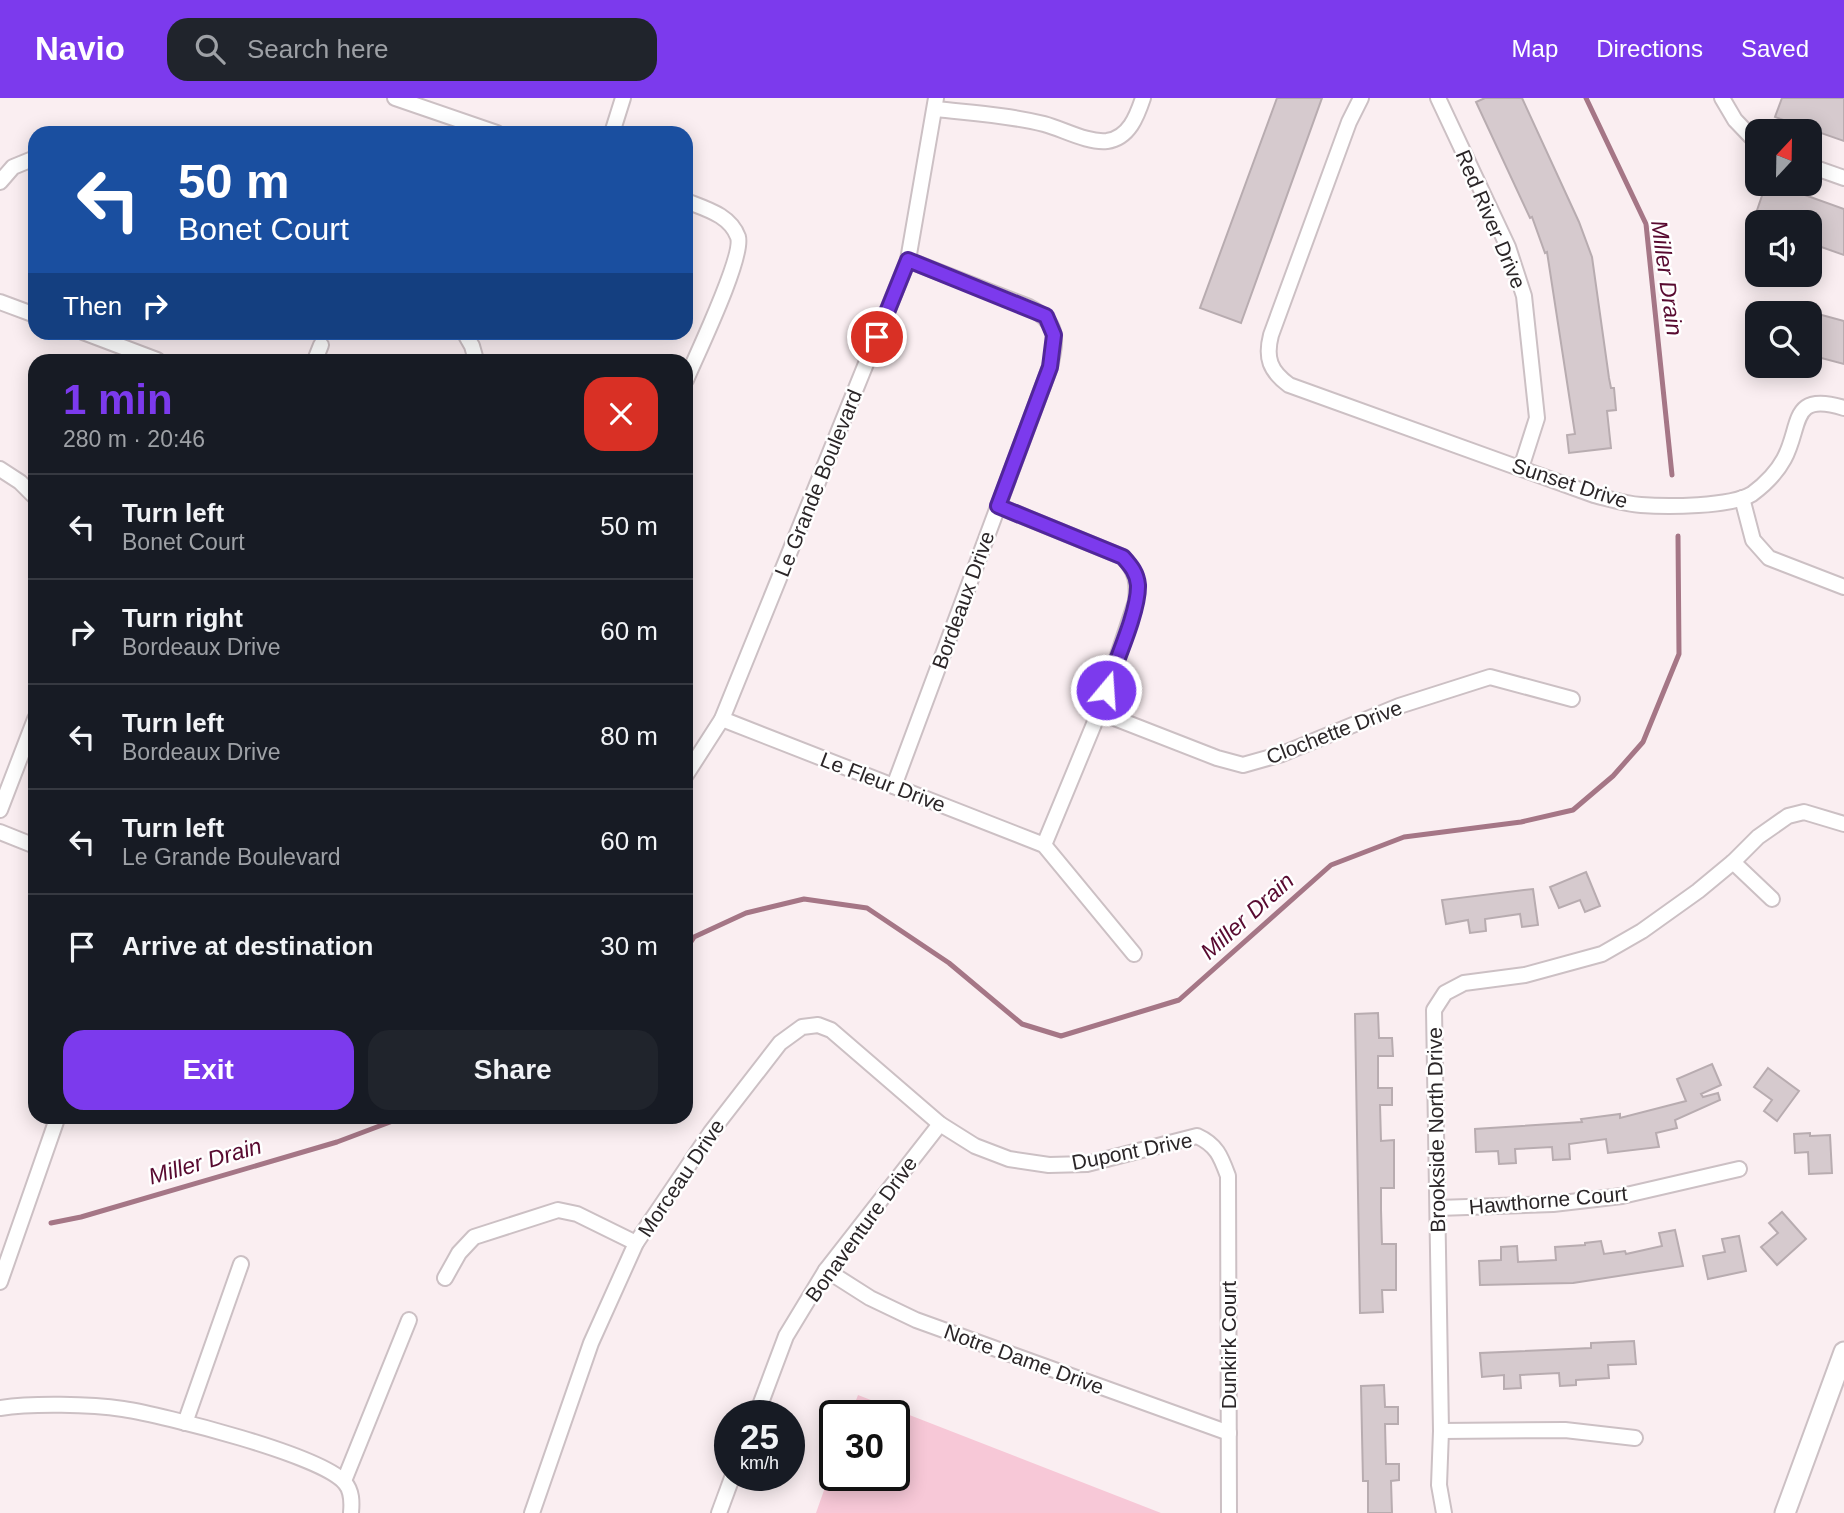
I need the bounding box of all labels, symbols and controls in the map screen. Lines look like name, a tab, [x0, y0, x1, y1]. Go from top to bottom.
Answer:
search box	[167, 18, 657, 81]
text: Navio	[35, 30, 125, 67]
icon: search	[191, 30, 229, 68]
text: Search here	[247, 34, 389, 64]
text: Map	[1512, 35, 1558, 62]
text: Directions	[1596, 35, 1703, 62]
text: Saved	[1741, 35, 1809, 62]
north arrow	[1745, 119, 1822, 196]
map controls	[1745, 119, 1822, 378]
street label: Red River Drive	[1451, 146, 1531, 292]
icon: left	[63, 154, 154, 245]
text: 50 m	[178, 154, 290, 208]
button: sound	[1745, 210, 1822, 287]
text: Bonet Court	[178, 211, 349, 247]
water label: Miller Drain	[1646, 219, 1688, 337]
icon: right	[136, 287, 174, 325]
text: Then	[63, 291, 122, 321]
button: search	[1745, 301, 1822, 378]
pin	[847, 307, 907, 367]
icon: arrive	[858, 318, 896, 356]
text: 1 min	[63, 376, 173, 423]
button: close	[584, 377, 658, 451]
street label: Le Grande Boulevard	[770, 386, 866, 580]
text: 280 m · 20:46	[63, 426, 205, 452]
street label: Sunset Drive	[1509, 453, 1631, 513]
text: Turn left	[122, 498, 224, 528]
icon: left	[63, 508, 101, 546]
text: 50 m	[600, 511, 658, 541]
street label: Bordeaux Drive	[927, 528, 999, 672]
text: Bonet Court	[122, 529, 245, 555]
text: Turn right	[122, 603, 243, 633]
icon: right	[63, 613, 101, 651]
text: 60 m	[600, 616, 658, 646]
text: Bordeaux Drive	[122, 634, 281, 660]
position arrow	[1069, 653, 1143, 727]
street label: Clochette Drive	[1263, 696, 1405, 768]
text: Turn left	[122, 708, 224, 738]
icon: left	[63, 718, 101, 756]
text: 80 m	[600, 721, 658, 751]
text: Bordeaux Drive	[122, 739, 281, 765]
street label: Le Fleur Drive	[817, 748, 949, 816]
text: Turn left	[122, 813, 224, 843]
icon: left	[63, 823, 101, 861]
text: 60 m	[600, 826, 658, 856]
text: Le Grande Boulevard	[122, 844, 341, 870]
water label: Miller Drain	[1195, 867, 1299, 965]
icon: arrive	[63, 928, 101, 966]
text: Arrive at destination	[122, 931, 373, 961]
text: 30 m	[600, 931, 658, 961]
street label: Brookside North Drive	[1423, 1027, 1449, 1233]
button: Exit	[63, 1030, 354, 1110]
button: Share	[368, 1030, 658, 1110]
street label: Morceau Drive	[633, 1115, 729, 1241]
street label: Dupont Drive	[1070, 1128, 1194, 1174]
water label: Miller Drain	[146, 1132, 264, 1190]
street label: Bonaventure Drive	[801, 1152, 921, 1306]
street label: Hawthorne Court	[1468, 1182, 1628, 1218]
street label: Dunkirk Court	[1217, 1281, 1240, 1409]
street label: Notre Dame Drive	[941, 1319, 1107, 1399]
speed limit sign: 30	[819, 1400, 910, 1491]
text: 25	[740, 1417, 779, 1456]
text: km/h	[740, 1453, 779, 1473]

